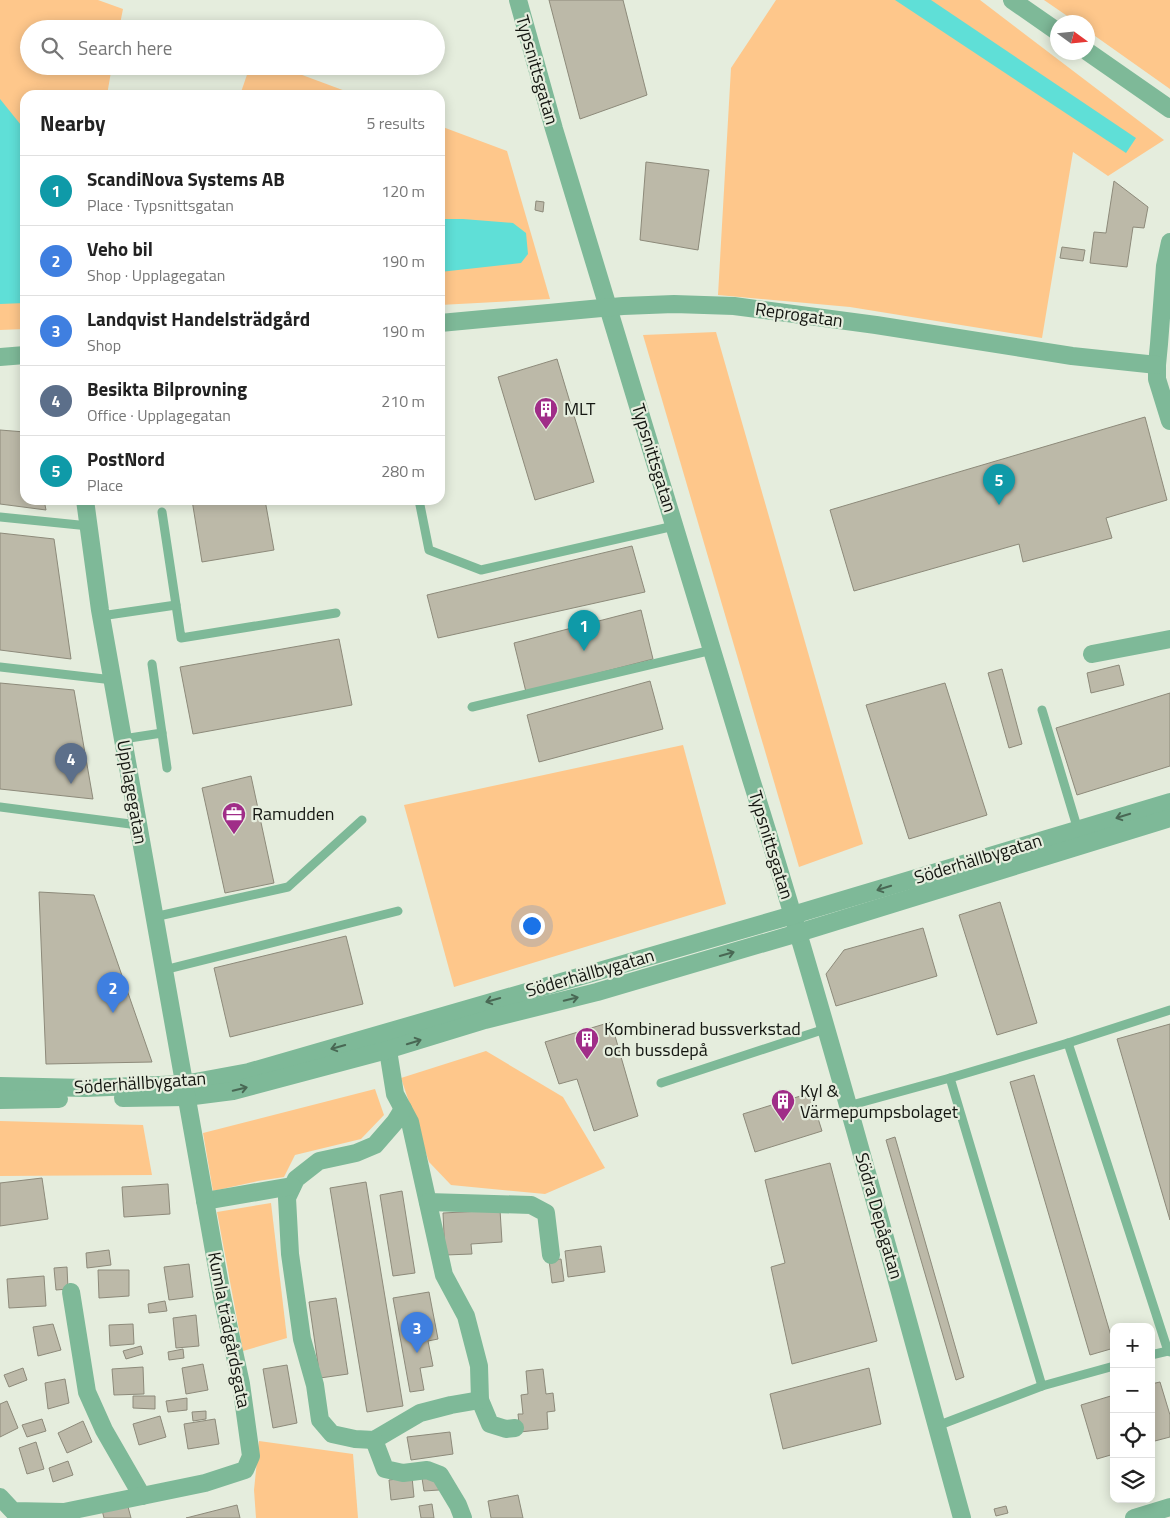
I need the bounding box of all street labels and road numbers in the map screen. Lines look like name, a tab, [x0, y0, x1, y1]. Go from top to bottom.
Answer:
street label: Typsnittsgatan	[509, 12, 566, 128]
street label: Reprogatan	[753, 295, 845, 334]
street label: Typsnittsgatan	[625, 400, 684, 516]
street label: Upplagegatan	[110, 738, 155, 846]
street label: Typsnittsgatan	[742, 787, 801, 903]
street label: Söderhällbygatan	[911, 826, 1045, 891]
street label: Söderhällbygatan	[523, 941, 657, 1004]
street label: Söderhällbygatan	[73, 1064, 207, 1101]
street label: Södra Depågatan	[849, 1149, 910, 1282]
street label: Kumla trädgårdsgata	[201, 1250, 258, 1410]

